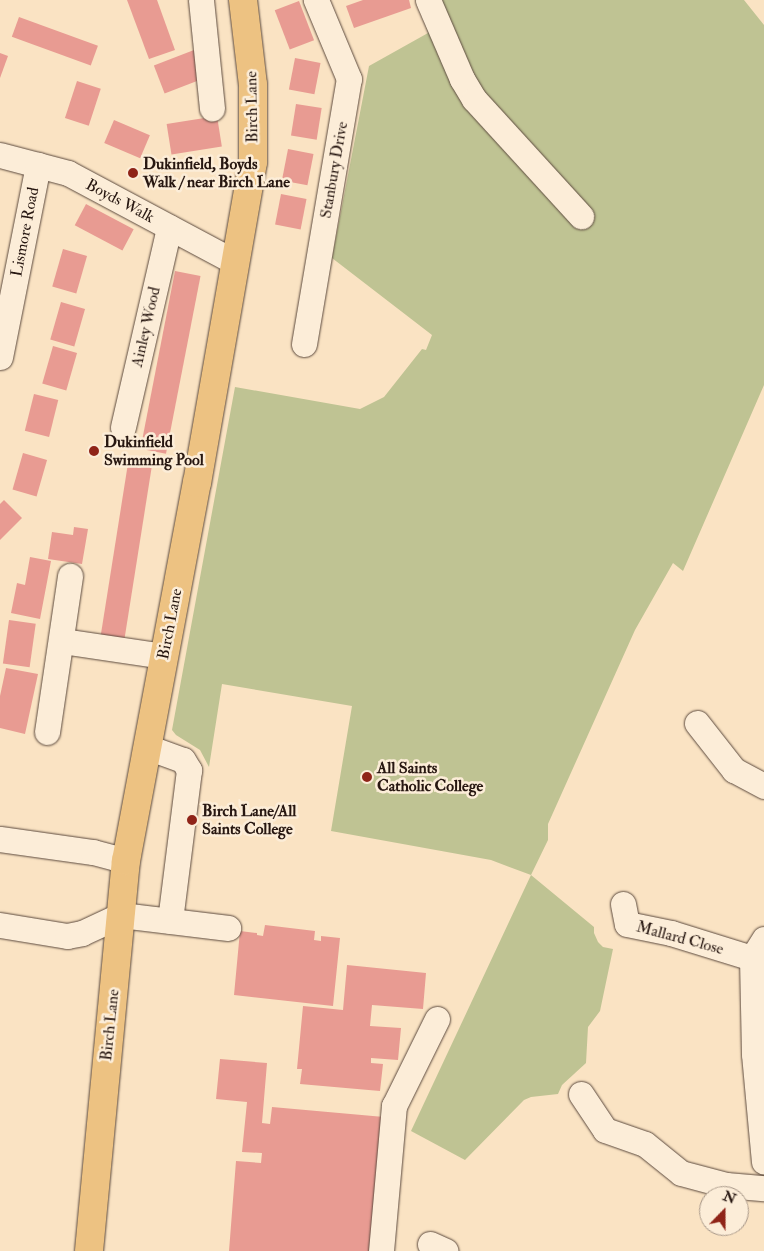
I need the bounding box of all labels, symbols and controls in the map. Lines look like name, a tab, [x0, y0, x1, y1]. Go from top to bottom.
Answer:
street label: Birch Lane	[242, 71, 262, 143]
street label: Stanbury Drive	[316, 120, 352, 220]
place label: Dukinfield, Boyds Walk / near Birch Lane	[143, 154, 290, 192]
marker: Dukinfield, Boyds Walk / near Birch Lane	[127, 167, 139, 179]
street label: Boyds Walk	[82, 175, 158, 227]
street label: Lismore Road	[7, 186, 43, 278]
street label: Ainley Wood	[127, 285, 165, 369]
place label: Dukinfield Swimming Pool	[104, 432, 204, 470]
marker: Dukinfield Swimming Pool	[88, 445, 100, 457]
street label: Birch Lane	[154, 587, 186, 661]
place label: All Saints Catholic College	[377, 758, 483, 796]
marker: All Saints Catholic College	[361, 771, 373, 783]
place label: Birch Lane/All Saints College	[202, 801, 296, 839]
marker: Birch Lane/All Saints College	[186, 814, 198, 826]
street label: Mallard Close	[634, 917, 726, 959]
street label: Birch Lane	[97, 988, 123, 1062]
north arrow	[699, 1186, 749, 1236]
text: N	[720, 1187, 738, 1208]

